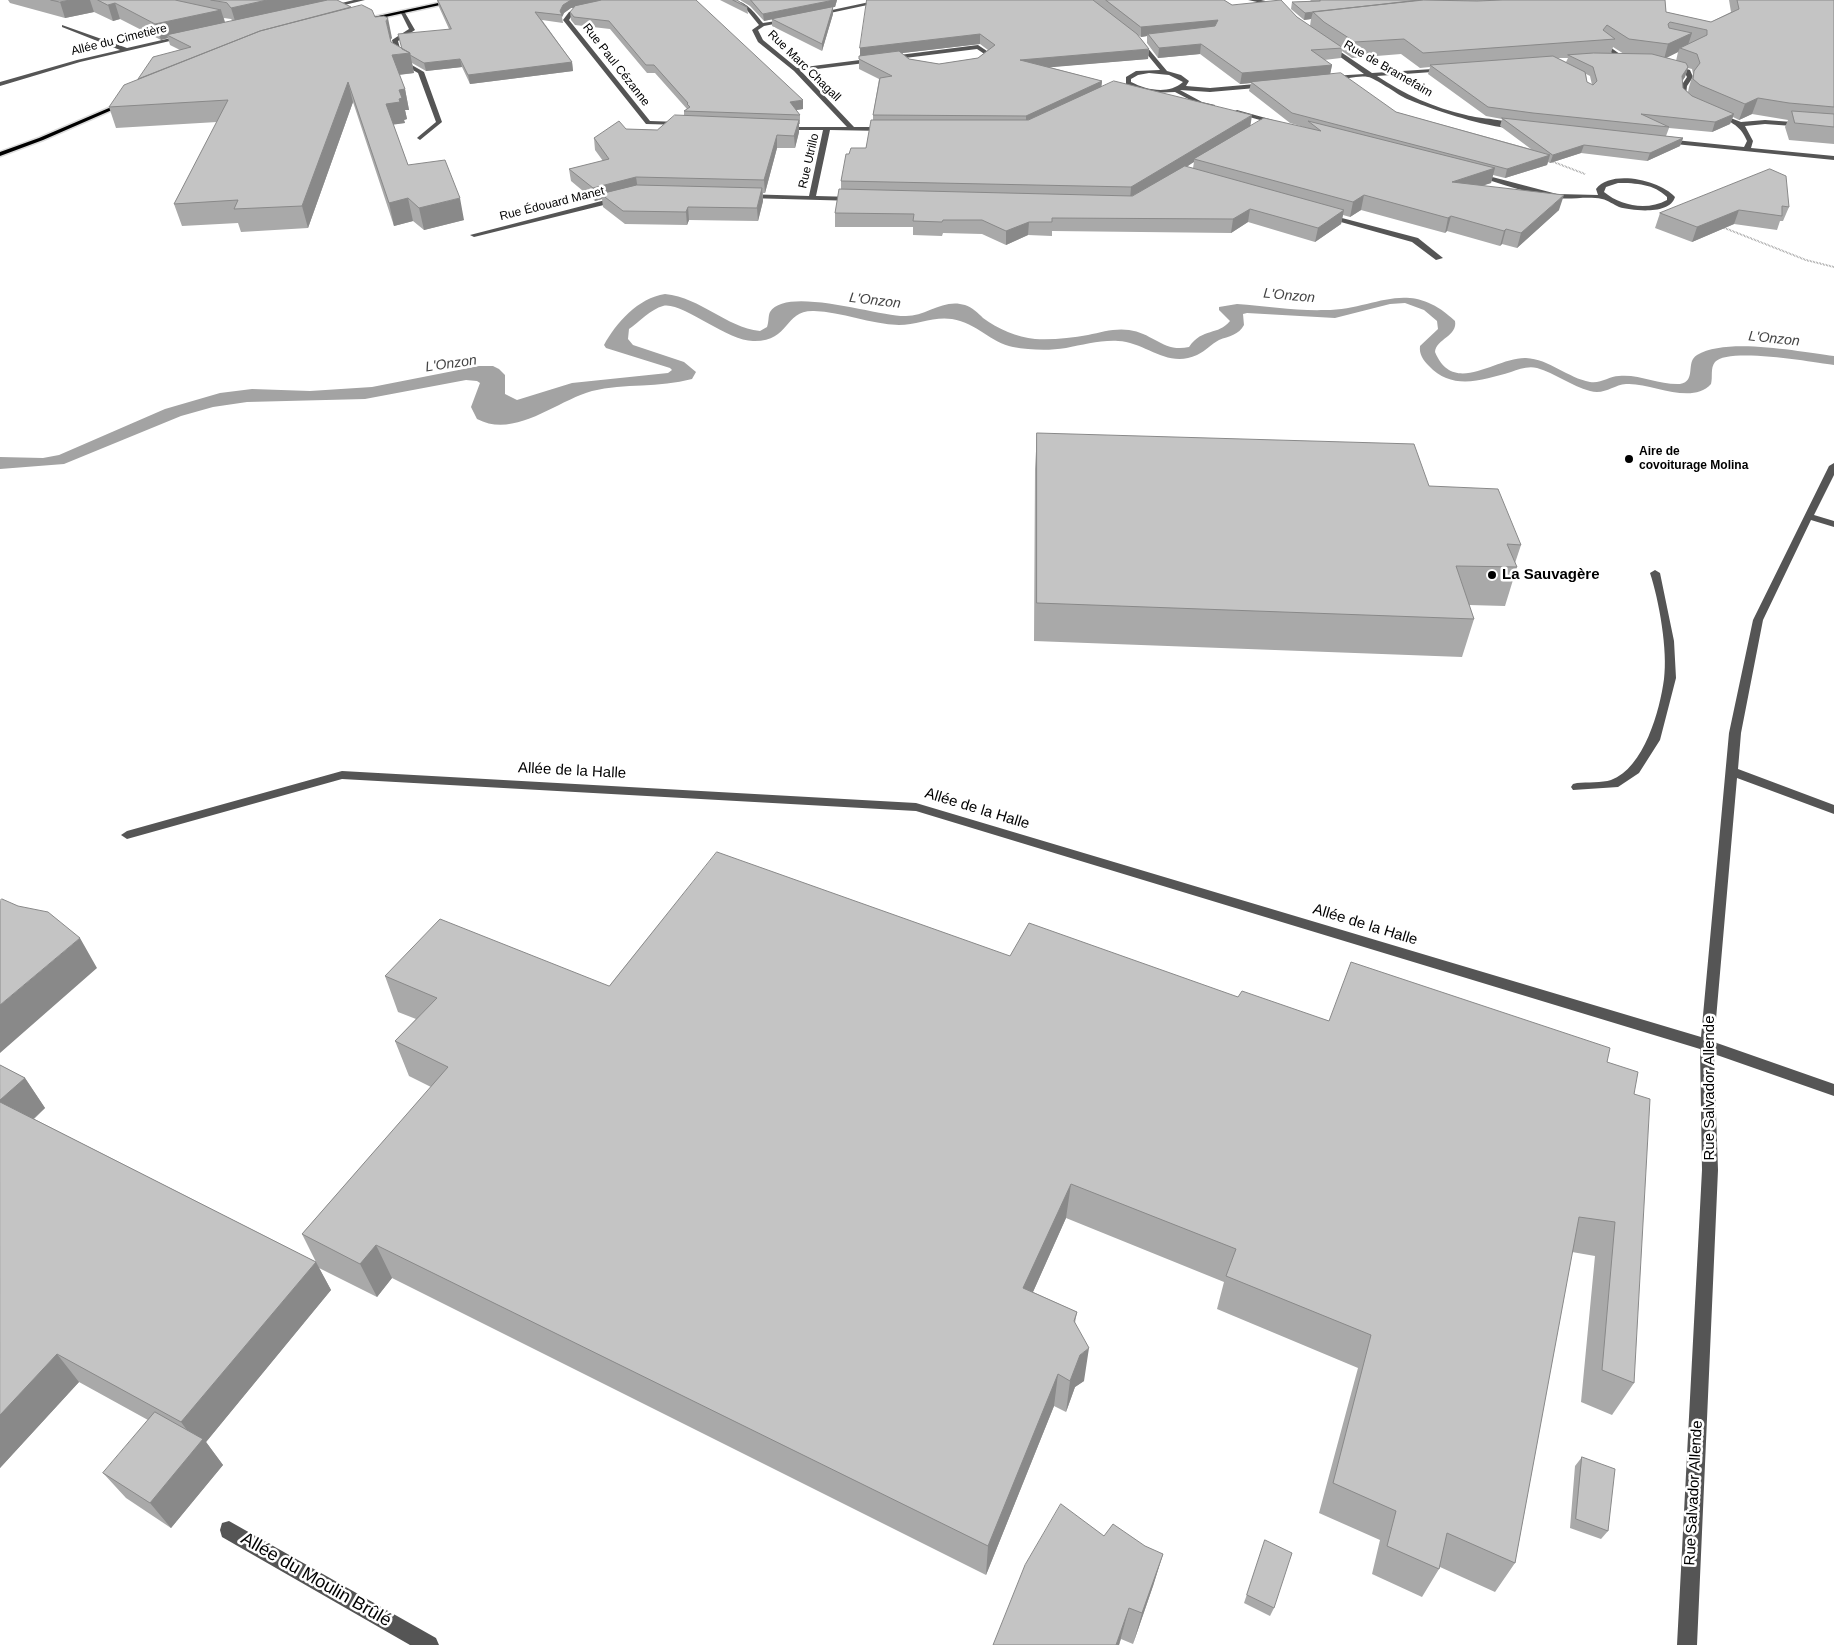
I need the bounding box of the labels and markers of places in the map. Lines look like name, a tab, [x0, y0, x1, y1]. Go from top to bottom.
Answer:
place label: Aire de covoiturage Molina	[1639, 445, 1748, 473]
marker: Aire de covoiturage Molina	[1623, 453, 1635, 465]
place label: La Sauvagère	[1502, 566, 1600, 584]
marker: La Sauvagère	[1486, 569, 1498, 581]

